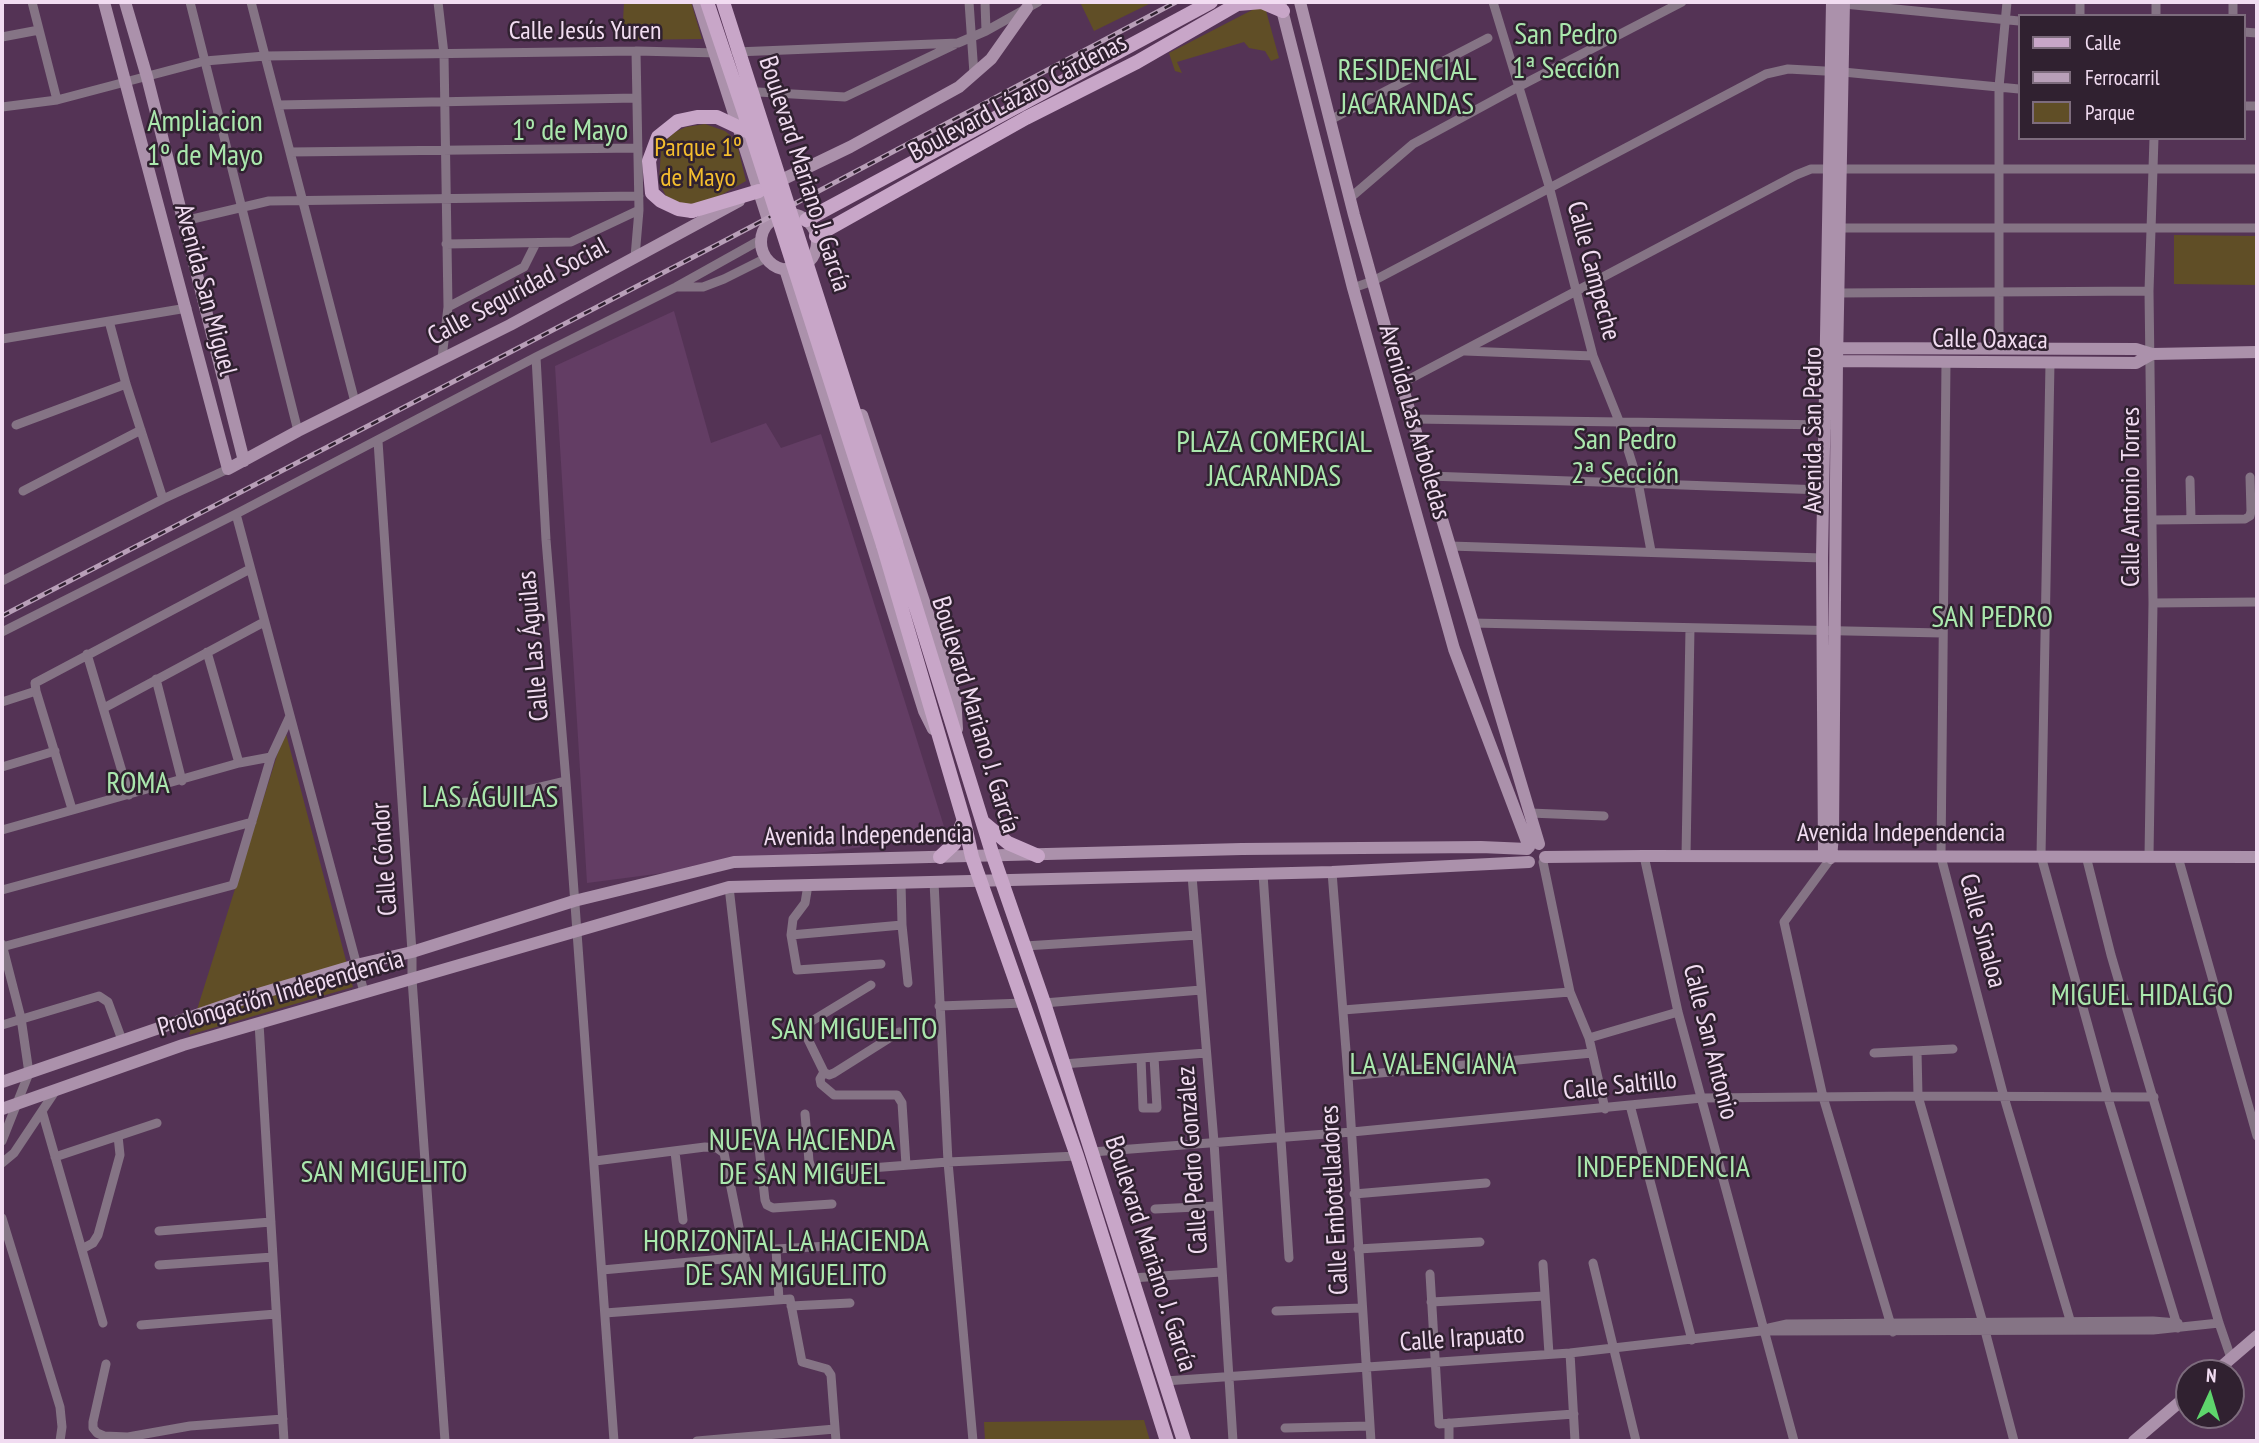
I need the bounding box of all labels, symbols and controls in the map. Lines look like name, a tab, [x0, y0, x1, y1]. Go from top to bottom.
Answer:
legend	[2018, 14, 2245, 140]
street label: Calle Jesús Yuren	[509, 16, 661, 48]
district label: San Pedro 1ª Sección	[1506, 17, 1626, 88]
street label: Boulevard Lázaro Cárdenas	[904, 27, 1132, 169]
text: Calle	[2085, 29, 2121, 56]
street label: Boulevard Mariano J. García	[751, 52, 857, 296]
district label: RESIDENCIAL JACARANDAS	[1328, 53, 1486, 124]
text: Ferrocarril	[2085, 64, 2160, 91]
text: Parque	[2085, 99, 2135, 126]
district label: Ampliacion 1º de Mayo	[138, 104, 272, 174]
district label: 1º de Mayo	[512, 113, 628, 149]
park label: Parque 1º de Mayo	[654, 133, 742, 194]
street label: Calle Campeche	[1559, 198, 1627, 344]
street label: Avenida San Miguel	[167, 201, 243, 379]
street label: Calle Seguridad Social	[423, 231, 613, 353]
street label: Avenida Las Arboledas	[1371, 321, 1457, 523]
street label: Calle Oaxaca	[1932, 323, 2048, 357]
street label: Avenida San Pedro	[1798, 347, 1830, 513]
street label: Calle Antonio Torres	[2116, 407, 2148, 587]
district label: San Pedro 2ª Sección	[1565, 422, 1685, 492]
district label: PLAZA COMERCIAL JACARANDAS	[1163, 425, 1385, 495]
street label: Calle Las Águilas	[512, 569, 556, 723]
street label: Boulevard Mariano J. García	[924, 593, 1026, 837]
district label: SAN PEDRO	[1923, 600, 2061, 636]
district label: ROMA	[103, 766, 173, 802]
district label: LAS ÁGUILAS	[412, 780, 568, 816]
street label: Calle Cóndor	[365, 801, 405, 917]
street label: Avenida Independencia	[1797, 818, 2005, 850]
street label: Avenida Independencia	[764, 819, 972, 853]
street label: Calle Sinaloa	[1952, 871, 2012, 991]
street label: Prolongación Independencia	[154, 944, 408, 1044]
street label: Calle San Antonio	[1676, 961, 1744, 1123]
district label: MIGUEL HIDALGO	[2038, 978, 2246, 1014]
district label: SAN MIGUELITO	[759, 1012, 949, 1048]
district label: LA VALENCIANA	[1338, 1047, 1528, 1083]
street label: Calle Pedro González	[1171, 1065, 1215, 1255]
street label: Calle Saltillo	[1562, 1065, 1678, 1107]
street label: Calle Embotelladores	[1314, 1104, 1356, 1296]
district label: NUEVA HACIENDA DE SAN MIGUEL	[696, 1123, 908, 1194]
street label: Boulevard Mariano J. García	[1097, 1132, 1203, 1376]
district label: INDEPENDENCIA	[1565, 1150, 1761, 1186]
district label: SAN MIGUELITO	[289, 1155, 479, 1191]
district label: HORIZONTAL LA HACIENDA DE SAN MIGUELITO	[624, 1224, 948, 1294]
street label: Calle Irapuato	[1399, 1319, 1525, 1359]
north arrow	[2175, 1359, 2245, 1429]
text: N	[2205, 1363, 2217, 1387]

